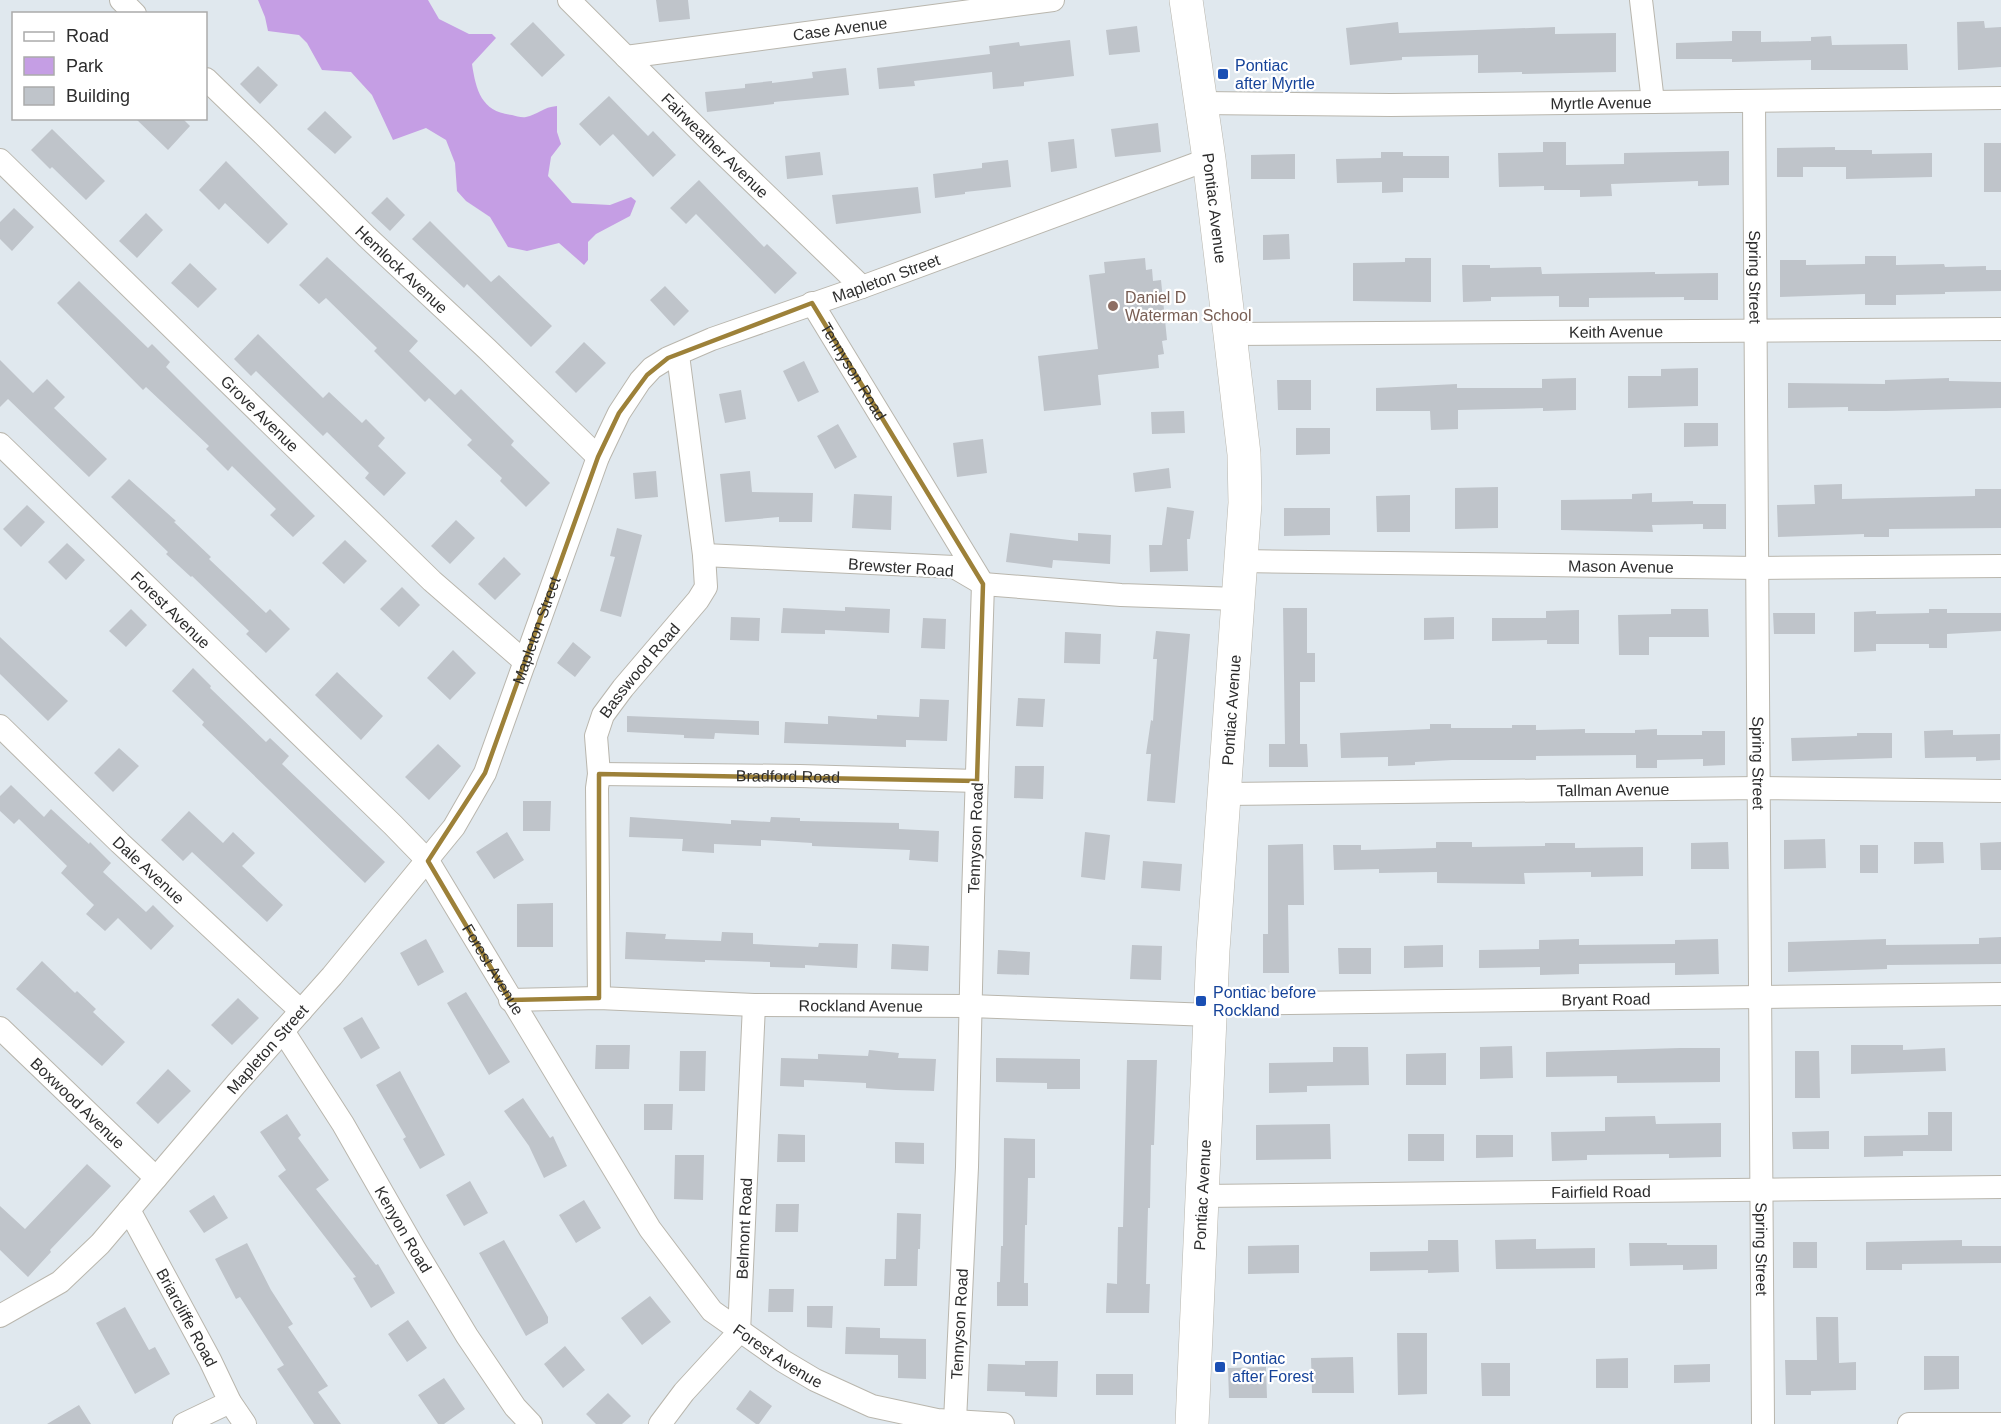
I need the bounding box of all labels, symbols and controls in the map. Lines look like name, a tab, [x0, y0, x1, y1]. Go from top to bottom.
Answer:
legend	[12, 12, 207, 120]
street label: Case Avenue	[792, 14, 888, 44]
text: Road	[66, 26, 109, 46]
text: Park	[66, 56, 104, 76]
place label: Pontiac after Myrtle	[1235, 57, 1315, 92]
marker: Pontiac after Myrtle	[1216, 67, 1230, 81]
text: Building	[66, 86, 130, 106]
street label: Fairweather Avenue	[658, 90, 772, 201]
street label: Myrtle Avenue	[1550, 94, 1652, 112]
street label: Pontiac Avenue	[1199, 152, 1229, 264]
street label: Hemlock Avenue	[352, 223, 451, 317]
street label: Spring Street	[1746, 230, 1764, 324]
street label: Mapleton Street	[830, 251, 943, 306]
place label: Daniel D Waterman School	[1125, 289, 1252, 324]
marker: Daniel D Waterman School	[1106, 299, 1120, 313]
street label: Tennyson Road	[817, 320, 889, 424]
street label: Keith Avenue	[1569, 323, 1663, 341]
street label: Grove Avenue	[217, 372, 302, 455]
street label: Brewster Road	[848, 555, 954, 580]
street label: Mason Avenue	[1568, 557, 1674, 576]
street label: Forest Avenue	[128, 568, 213, 652]
street label: Mapleton Street	[509, 574, 564, 687]
street label: Basswood Road	[596, 620, 683, 721]
street label: Pontiac Avenue	[1219, 654, 1244, 766]
street label: Spring Street	[1749, 716, 1767, 810]
street label: Bradford Road	[736, 767, 840, 786]
street label: Tallman Avenue	[1557, 781, 1670, 799]
street label: Tennyson Road	[965, 782, 986, 894]
street label: Dale Avenue	[110, 833, 188, 907]
street label: Forest Avenue	[459, 921, 527, 1018]
place label: Pontiac before Rockland	[1213, 984, 1316, 1019]
street label: Bryant Road	[1561, 990, 1651, 1009]
marker: Pontiac before Rockland	[1194, 994, 1208, 1008]
street label: Rockland Avenue	[799, 997, 923, 1015]
street label: Mapleton Street	[224, 1001, 312, 1097]
street label: Boxwood Avenue	[27, 1054, 128, 1152]
street label: Pontiac Avenue	[1191, 1139, 1214, 1251]
street label: Belmont Road	[733, 1177, 755, 1280]
street label: Kenyon Road	[371, 1183, 435, 1276]
street label: Fairfield Road	[1551, 1183, 1651, 1201]
street label: Spring Street	[1752, 1202, 1770, 1296]
street label: Briarcliffe Road	[153, 1266, 220, 1369]
street label: Tennyson Road	[948, 1268, 971, 1380]
street label: Forest Avenue	[730, 1321, 825, 1391]
place label: Pontiac after Forest	[1232, 1350, 1314, 1385]
marker: Pontiac after Forest	[1213, 1360, 1227, 1374]

